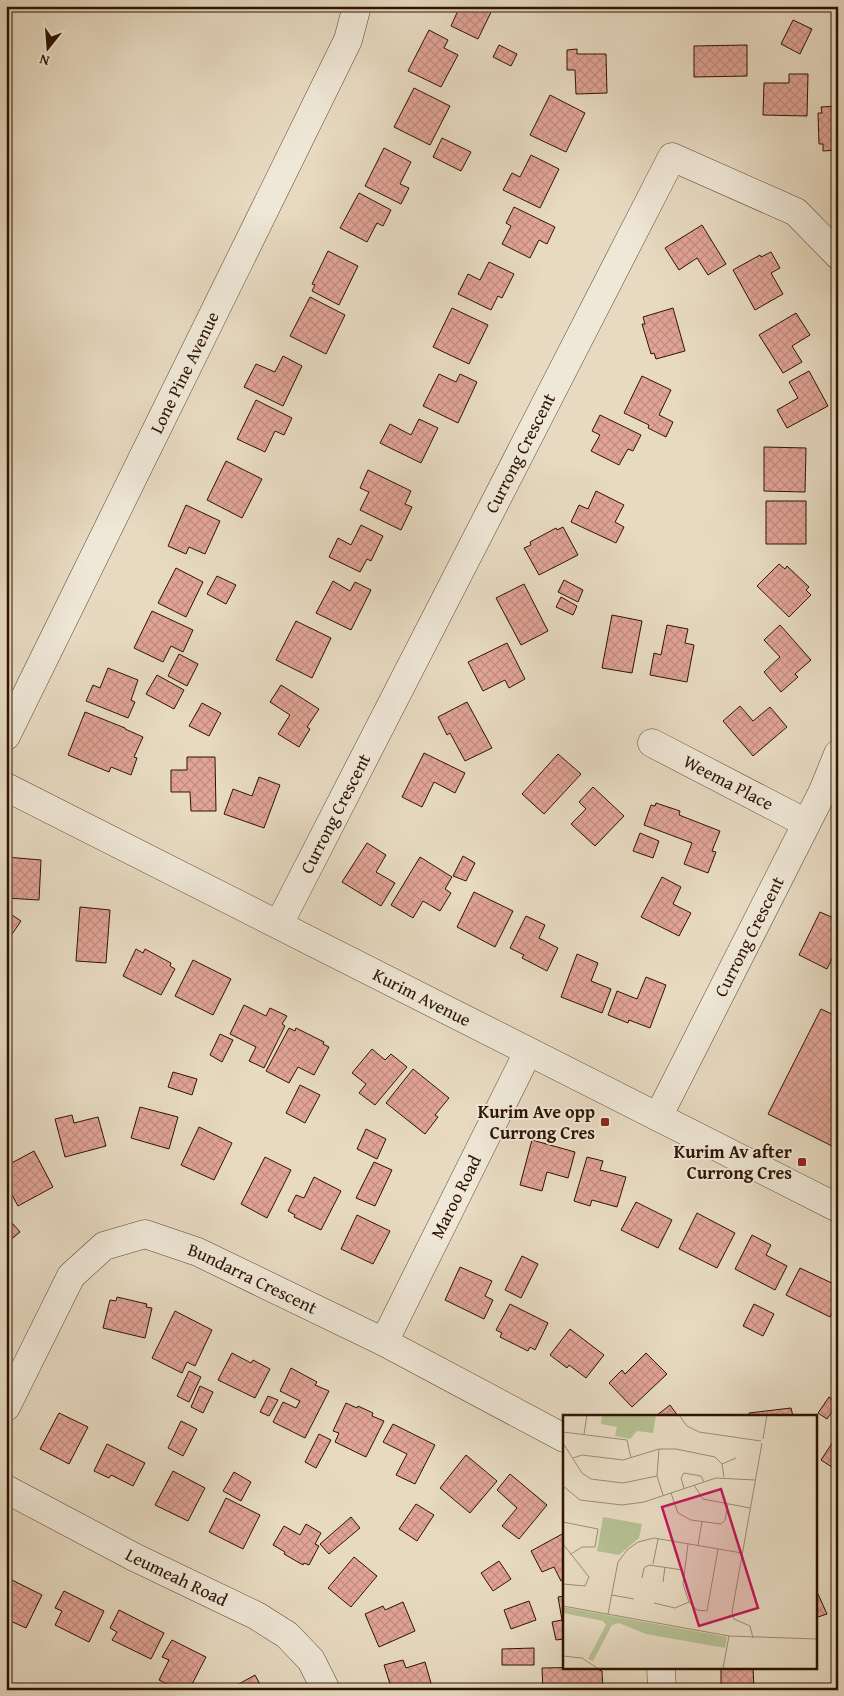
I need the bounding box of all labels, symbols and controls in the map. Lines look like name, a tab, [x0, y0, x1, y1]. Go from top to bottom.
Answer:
north arrow	[22, 22, 72, 72]
text: N	[36, 49, 52, 71]
street label: Lone Pine Avenue	[143, 307, 226, 438]
street label: Currong Crescent	[478, 388, 562, 518]
street label: Currong Crescent	[293, 748, 377, 878]
street label: Weema Place	[679, 748, 778, 817]
street label: Currong Crescent	[707, 871, 791, 1001]
street label: Kurim Avenue	[368, 961, 476, 1033]
place label: Kurim Ave opp Currong Cres	[478, 1098, 595, 1146]
marker: Kurim Ave opp Currong Cres	[599, 1116, 611, 1128]
place label: Kurim Av after Currong Cres	[674, 1138, 793, 1186]
street label: Maroo Road	[423, 1150, 488, 1243]
marker: Kurim Av after Currong Cres	[796, 1156, 808, 1168]
street label: Bundarra Crescent	[184, 1236, 322, 1321]
inset map	[563, 1415, 816, 1668]
street label: Leumeah Road	[121, 1541, 233, 1613]

